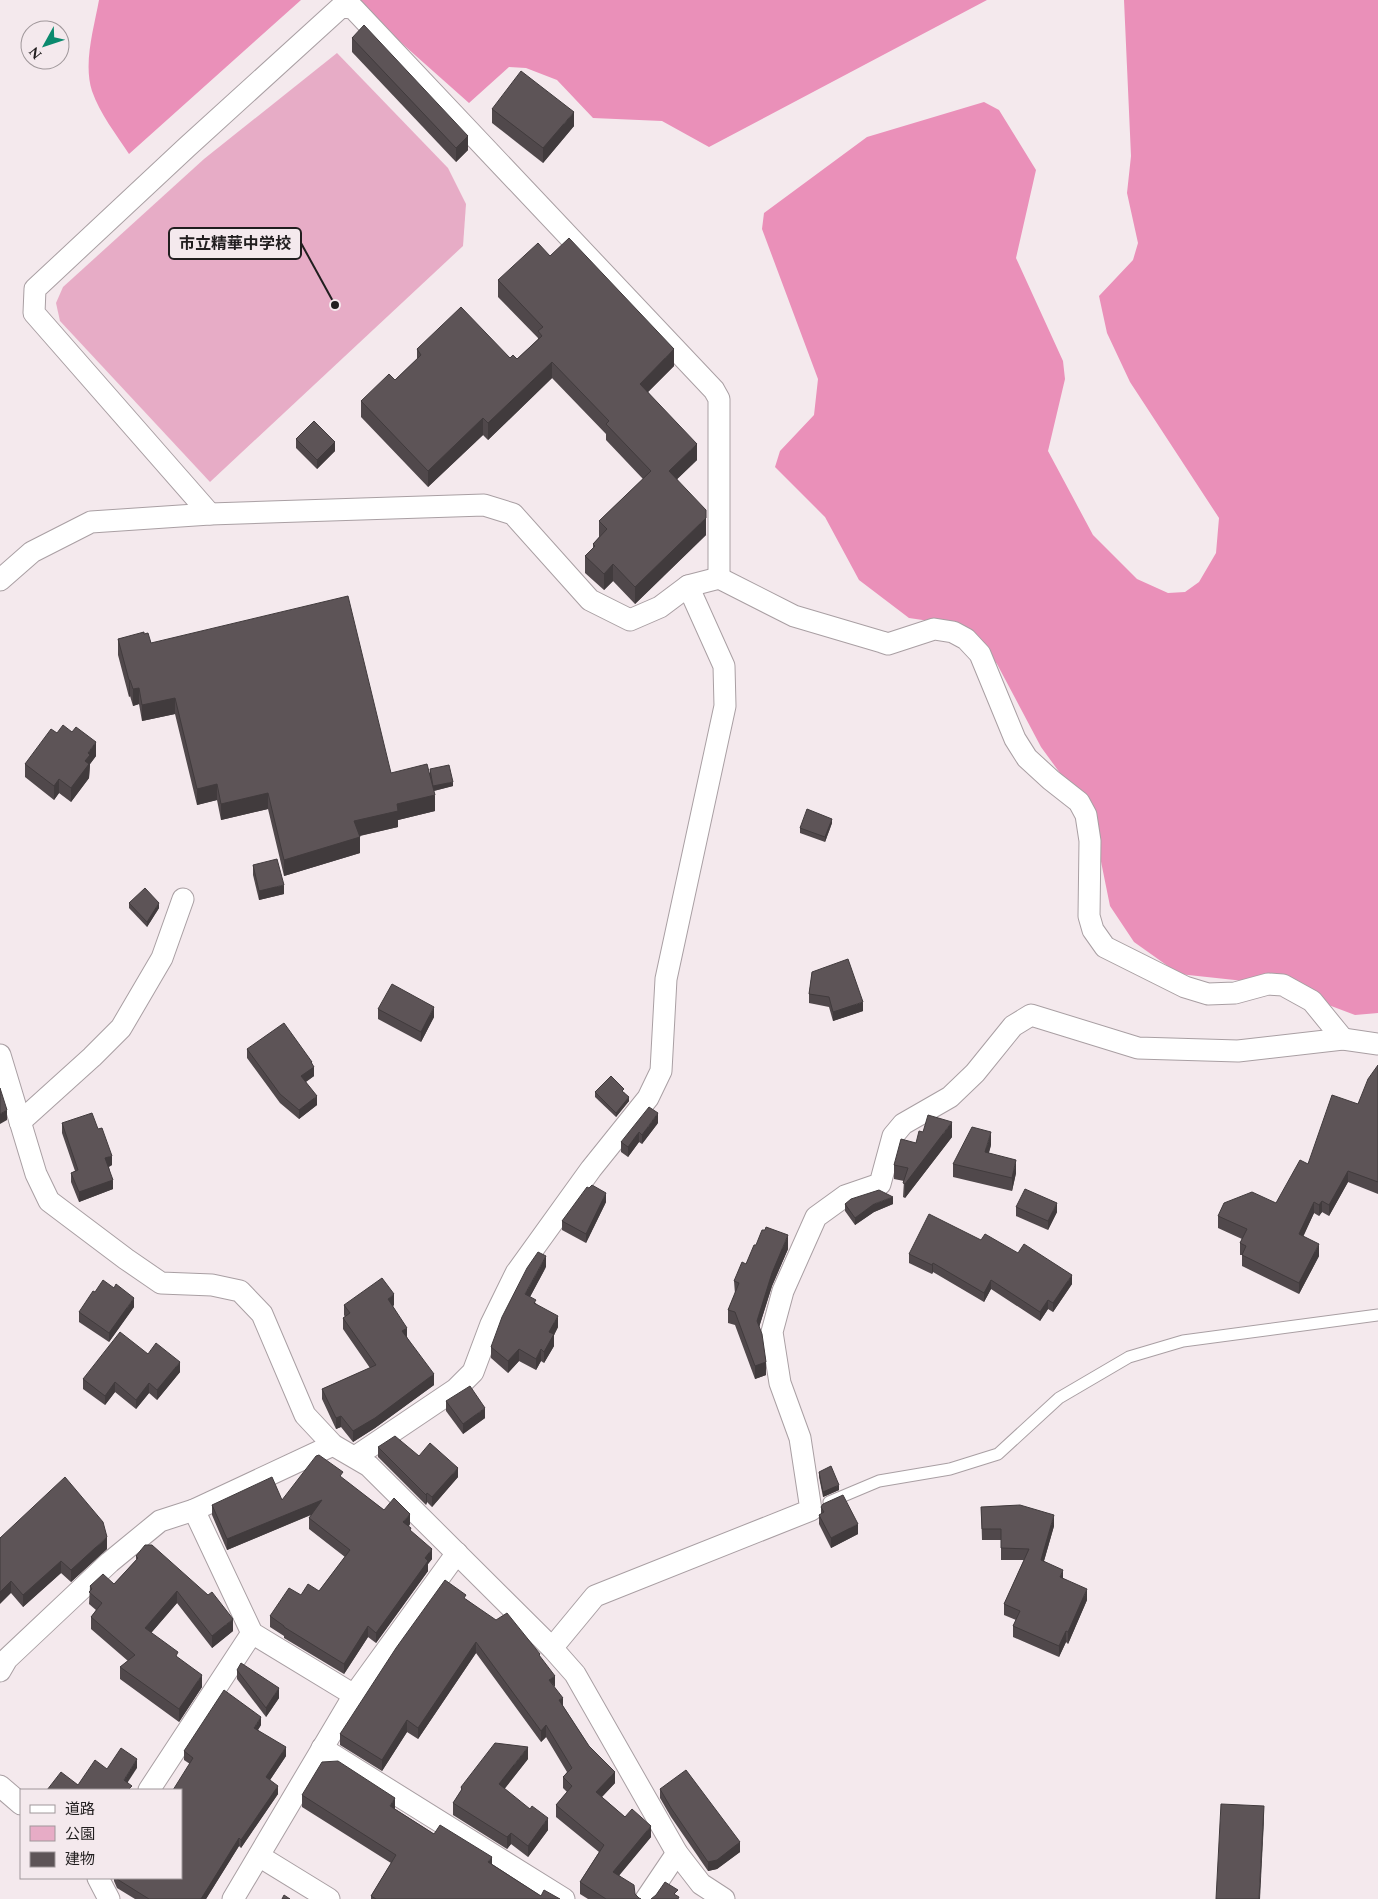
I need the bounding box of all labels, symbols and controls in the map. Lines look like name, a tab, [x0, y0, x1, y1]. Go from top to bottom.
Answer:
north arrow	[20, 20, 70, 70]
text: N	[24, 42, 47, 64]
callout: 市立精華中学校	[169, 228, 301, 259]
text: 市立精華中学校	[179, 232, 291, 256]
legend	[20, 1789, 182, 1879]
text: 道路	[65, 1798, 95, 1821]
text: 公園	[65, 1823, 95, 1846]
text: 建物	[65, 1848, 95, 1871]

